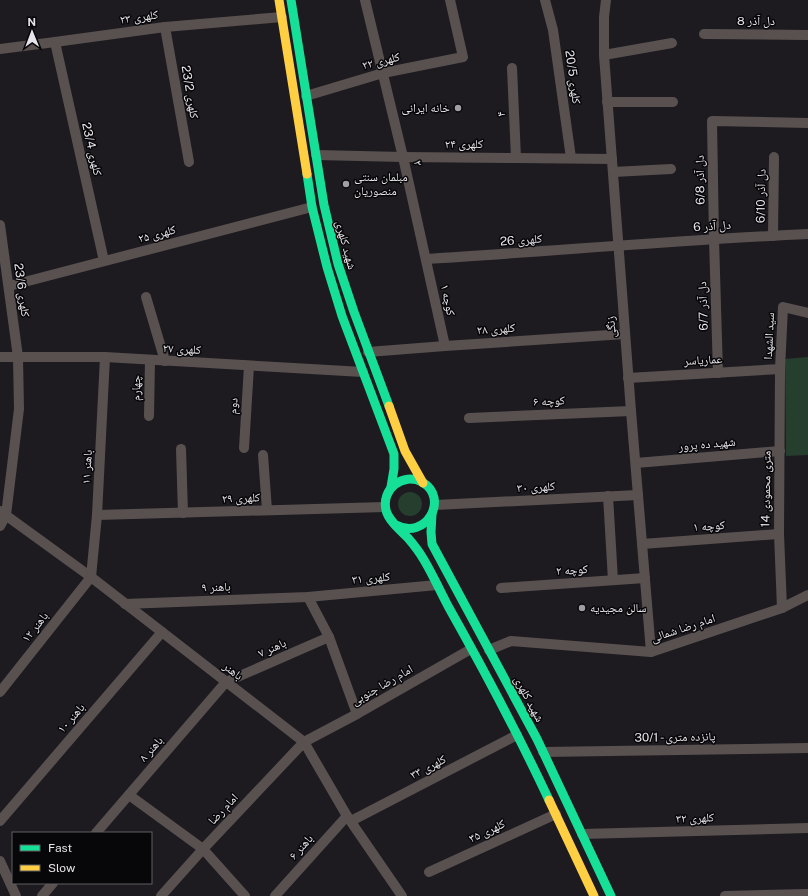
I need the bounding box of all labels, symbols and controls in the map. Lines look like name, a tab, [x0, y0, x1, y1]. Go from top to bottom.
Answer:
street label: کلهری ۲۳	[119, 7, 159, 27]
north arrow	[12, 12, 52, 52]
street label: دل آذر 8	[737, 14, 775, 28]
text: N	[27, 16, 36, 28]
street label: کلهری 20/5	[562, 49, 584, 105]
street label: کلهری ۲۲	[361, 50, 401, 72]
street label: کلهری 23/2	[178, 64, 202, 120]
place label: خانه ایرانی	[401, 101, 450, 115]
marker: خانه ایرانی	[453, 103, 463, 113]
street label: ۴	[494, 111, 508, 117]
street label: کلهری 23/4	[79, 121, 105, 177]
street label: کلهری ۲۴	[445, 137, 483, 151]
street label: دل آذر 6/8	[693, 155, 707, 205]
street label: ۲	[411, 159, 425, 167]
street label: دل آذر 6/10	[754, 169, 768, 223]
place label: مبلمان سنتی منصوریان	[354, 170, 408, 198]
marker: مبلمان سنتی منصوریان	[341, 179, 351, 189]
street label: دل آذر 6	[693, 218, 731, 234]
street label: شهید کلهری	[333, 219, 359, 271]
street label: کلهری ۲۵	[137, 222, 177, 246]
street label: کلهری 26	[499, 232, 543, 248]
street label: کلهری 23/6	[11, 262, 33, 318]
street label: دل آذر 6/7	[695, 281, 711, 331]
street label: ۱ کوچه	[438, 283, 458, 317]
street label: سید الشهدا	[761, 312, 777, 360]
street label: زنگی	[603, 315, 619, 338]
street label: کلهری ۲۸	[476, 321, 516, 337]
street label: کلهری ۲۷	[162, 341, 202, 357]
street label: عماریاسر	[682, 352, 723, 368]
street label: چهارم	[129, 375, 144, 401]
street label: ۶ کوچه	[533, 393, 565, 409]
street label: دوم	[225, 397, 242, 415]
street label: شهید ده پرور	[677, 435, 736, 454]
street label: باهنر ۱۱	[79, 449, 95, 485]
street label: 14 متری محمودی	[758, 451, 774, 527]
street label: کلهری ۳۰	[516, 479, 556, 495]
street label: کلهری ۲۹	[222, 490, 260, 506]
street label: ۱ کوچه	[693, 518, 725, 534]
street label: ۲ کوچه	[556, 562, 588, 578]
street label: کلهری ۳۱	[351, 569, 391, 587]
street label: باهنر ۹	[201, 579, 231, 595]
place label: سالن مجیدیه	[590, 601, 647, 615]
marker: سالن مجیدیه	[577, 603, 587, 613]
street label: باهنر ۱۲	[19, 609, 51, 645]
street label: امام رضا شمالی	[649, 611, 717, 646]
street label: باهنر ۷	[256, 636, 288, 661]
street label: باهنر	[219, 658, 246, 683]
street label: امام رضا جنوبی	[349, 662, 416, 709]
street label: شهید کلهری	[511, 674, 547, 725]
street label: باهنر ۱۰	[54, 700, 88, 736]
street label: 30/1 - پانزده متری	[634, 729, 716, 745]
street label: باهنر ۸	[136, 733, 166, 765]
street label: کلهری ۳۳	[408, 752, 448, 782]
street label: امام رضا	[205, 791, 242, 828]
street label: کلهری ۳۲	[676, 810, 714, 826]
street label: کلهری ۳۵	[467, 817, 507, 845]
legend	[12, 832, 152, 884]
street label: باهنر ۶	[286, 832, 316, 863]
text: Fast	[48, 841, 73, 855]
text: Slow	[48, 861, 76, 875]

